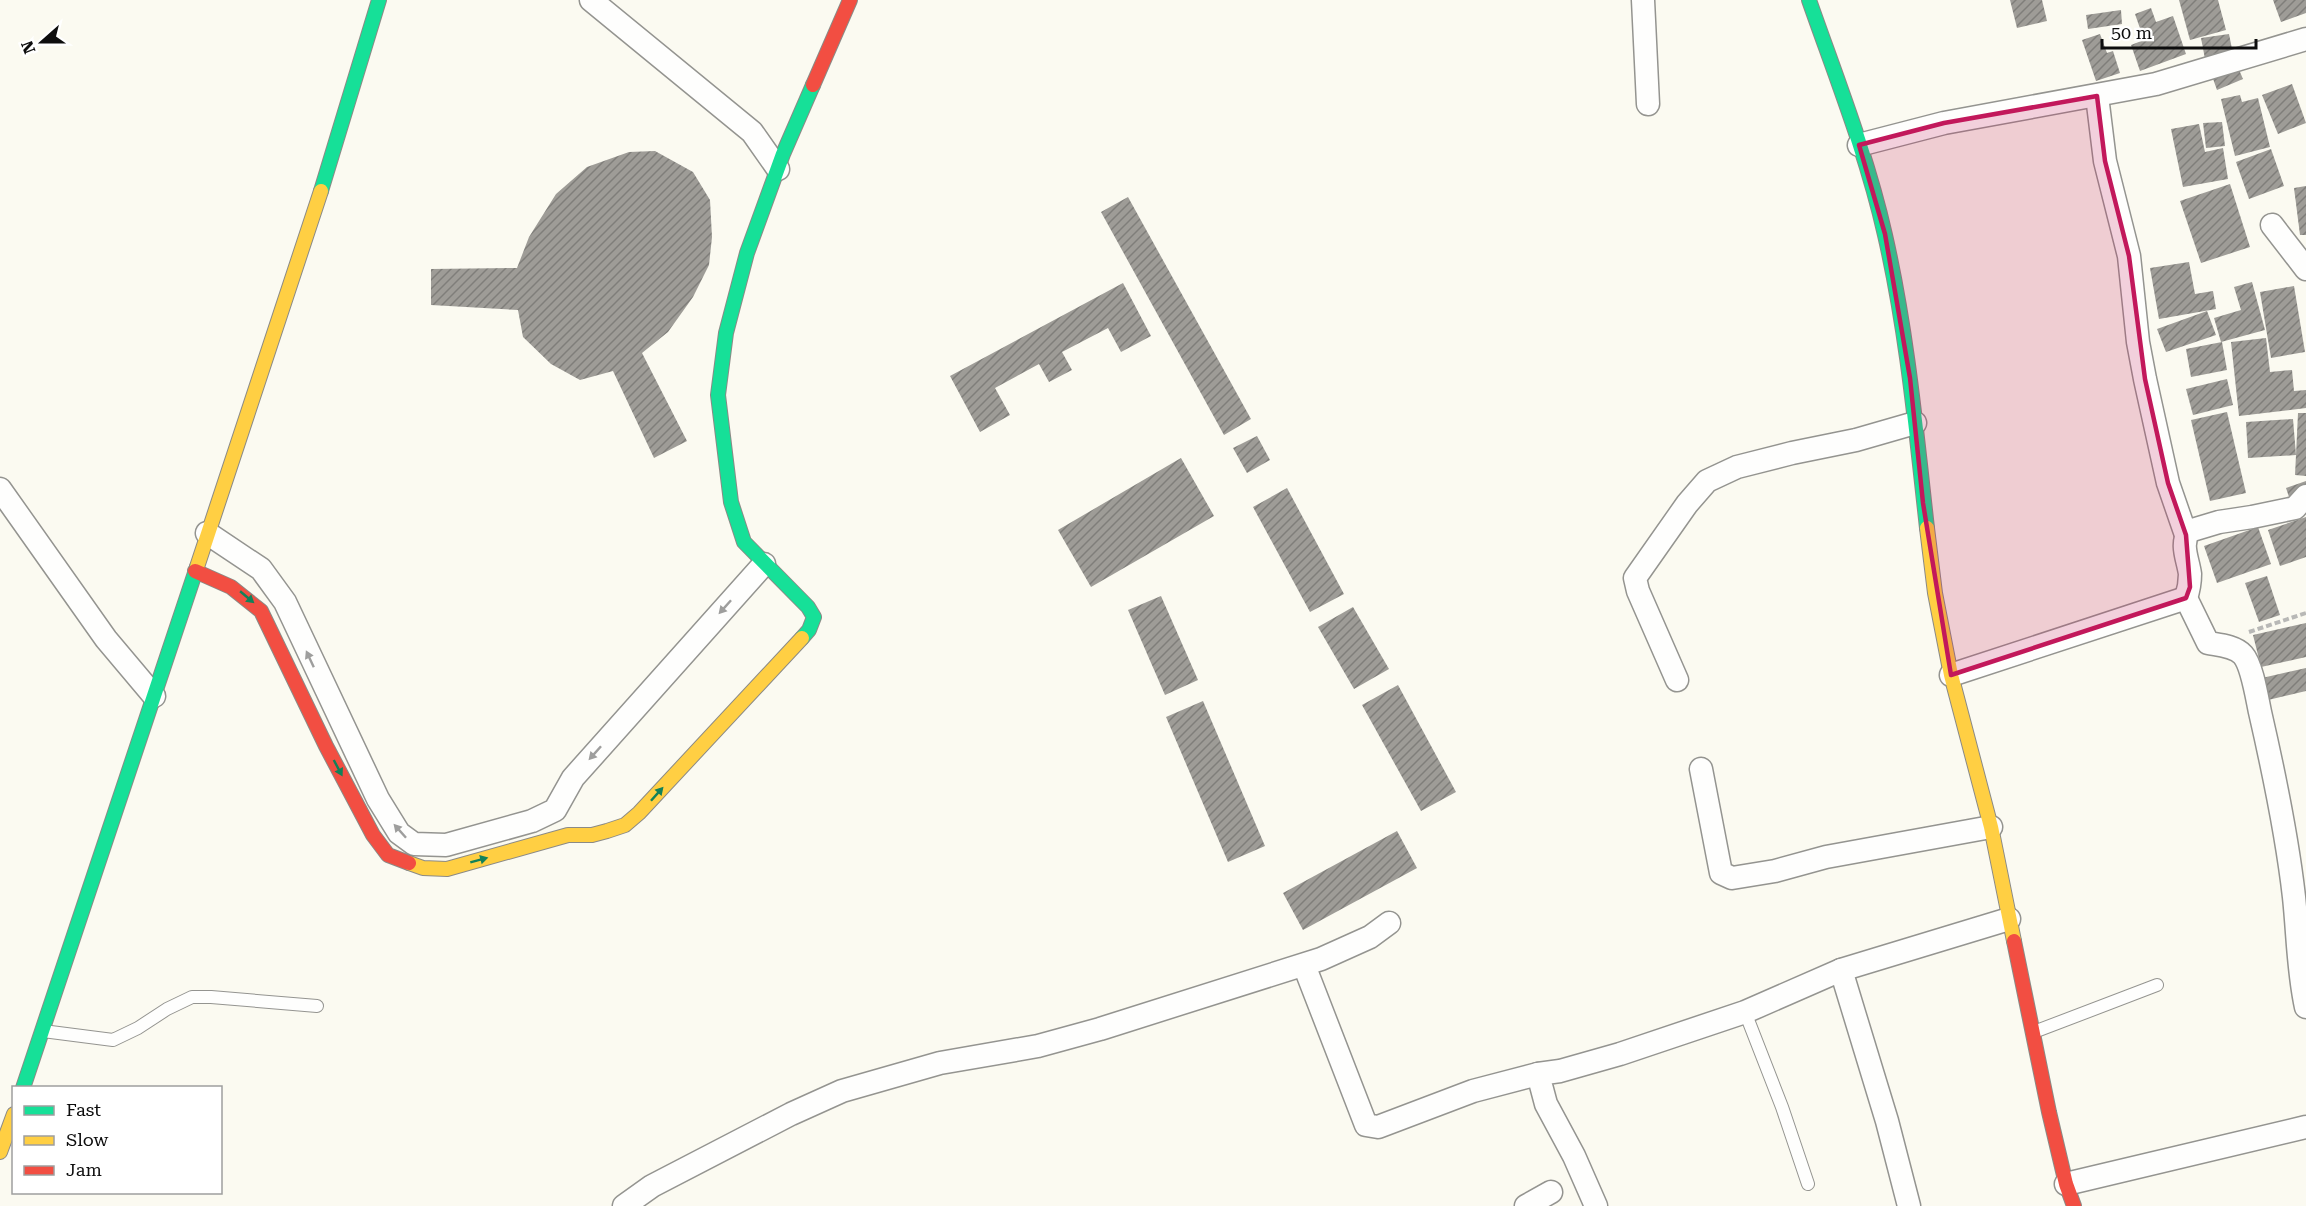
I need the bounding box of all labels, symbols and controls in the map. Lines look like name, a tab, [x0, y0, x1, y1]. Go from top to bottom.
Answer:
north arrow	[12, 12, 72, 72]
scale bar	[2102, 12, 2256, 50]
text: 50 m	[2111, 22, 2152, 43]
text: N	[17, 38, 40, 56]
one-way arrow	[239, 591, 255, 604]
one-way arrow	[719, 599, 732, 614]
one-way arrow	[306, 650, 315, 667]
one-way arrow	[589, 745, 602, 760]
one-way arrow	[333, 760, 343, 777]
one-way arrow	[650, 787, 663, 802]
one-way arrow	[394, 824, 407, 839]
one-way arrow	[470, 855, 488, 864]
legend	[12, 1086, 222, 1194]
text: Fast	[66, 1099, 101, 1120]
text: Slow	[66, 1129, 108, 1150]
text: Jam	[66, 1159, 102, 1180]

